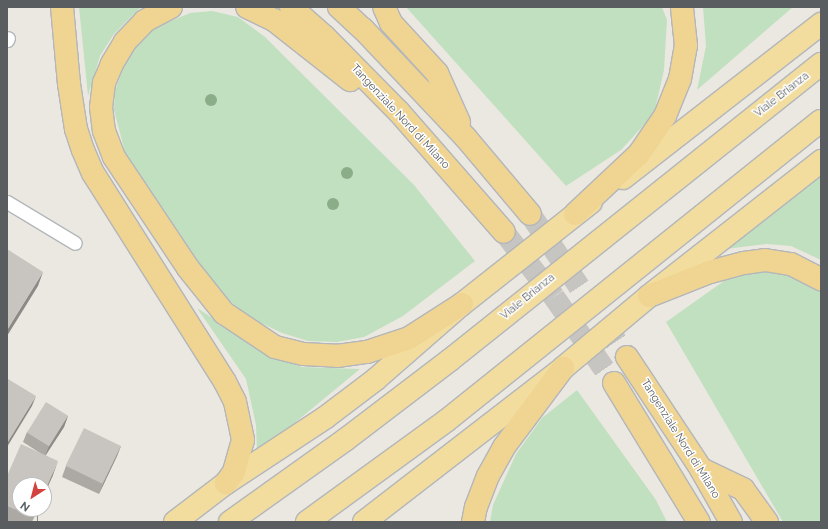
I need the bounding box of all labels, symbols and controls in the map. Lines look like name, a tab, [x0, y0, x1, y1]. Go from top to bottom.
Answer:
street label: Tangenziale Nord di Milano	[348, 62, 452, 172]
street label: Viale Brianza	[752, 70, 812, 120]
street label: Viale Brianza	[498, 271, 558, 323]
street label: Tangenziale Nord di Milano	[638, 377, 722, 501]
north arrow	[12, 477, 52, 517]
text: N	[18, 499, 32, 514]

